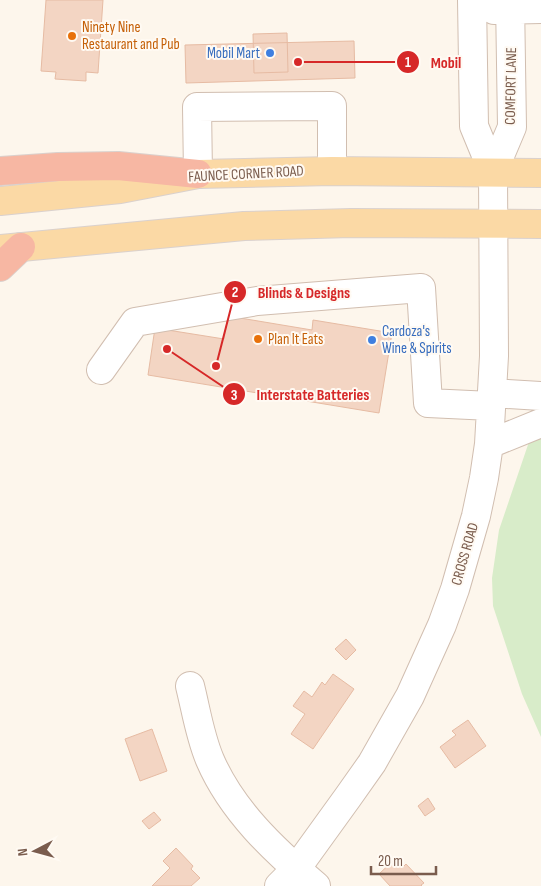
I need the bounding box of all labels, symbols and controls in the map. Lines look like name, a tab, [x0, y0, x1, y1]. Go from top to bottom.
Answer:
place label: Ninety Nine Restaurant and Pub	[82, 18, 180, 54]
marker: Ninety Nine Restaurant and Pub	[66, 30, 78, 42]
place label: Mobil Mart	[207, 44, 260, 63]
marker: Mobil Mart	[264, 47, 276, 59]
callout: Mobil	[396, 47, 471, 78]
street label: COMFORT LANE	[501, 47, 521, 125]
text: 1	[405, 53, 411, 72]
text: Mobil	[431, 54, 461, 73]
street label: FAUNCE CORNER ROAD	[188, 161, 304, 187]
callout: Blinds & Designs	[222, 277, 360, 308]
text: 2	[232, 283, 238, 302]
text: Blinds & Designs	[258, 284, 350, 303]
place label: Cardoza's Wine & Spirits	[382, 322, 452, 358]
place label: Plan It Eats	[268, 330, 323, 349]
marker: Plan It Eats	[252, 333, 264, 345]
marker: Cardoza's Wine & Spirits	[366, 334, 378, 346]
callout: Interstate Batteries	[221, 379, 379, 410]
text: 3	[231, 386, 238, 405]
text: Interstate Batteries	[257, 386, 369, 405]
street label: CROSS ROAD	[447, 520, 483, 588]
north arrow	[10, 826, 60, 876]
scale bar	[371, 844, 436, 876]
text: N	[14, 848, 31, 857]
text: 20 m	[378, 852, 403, 871]

